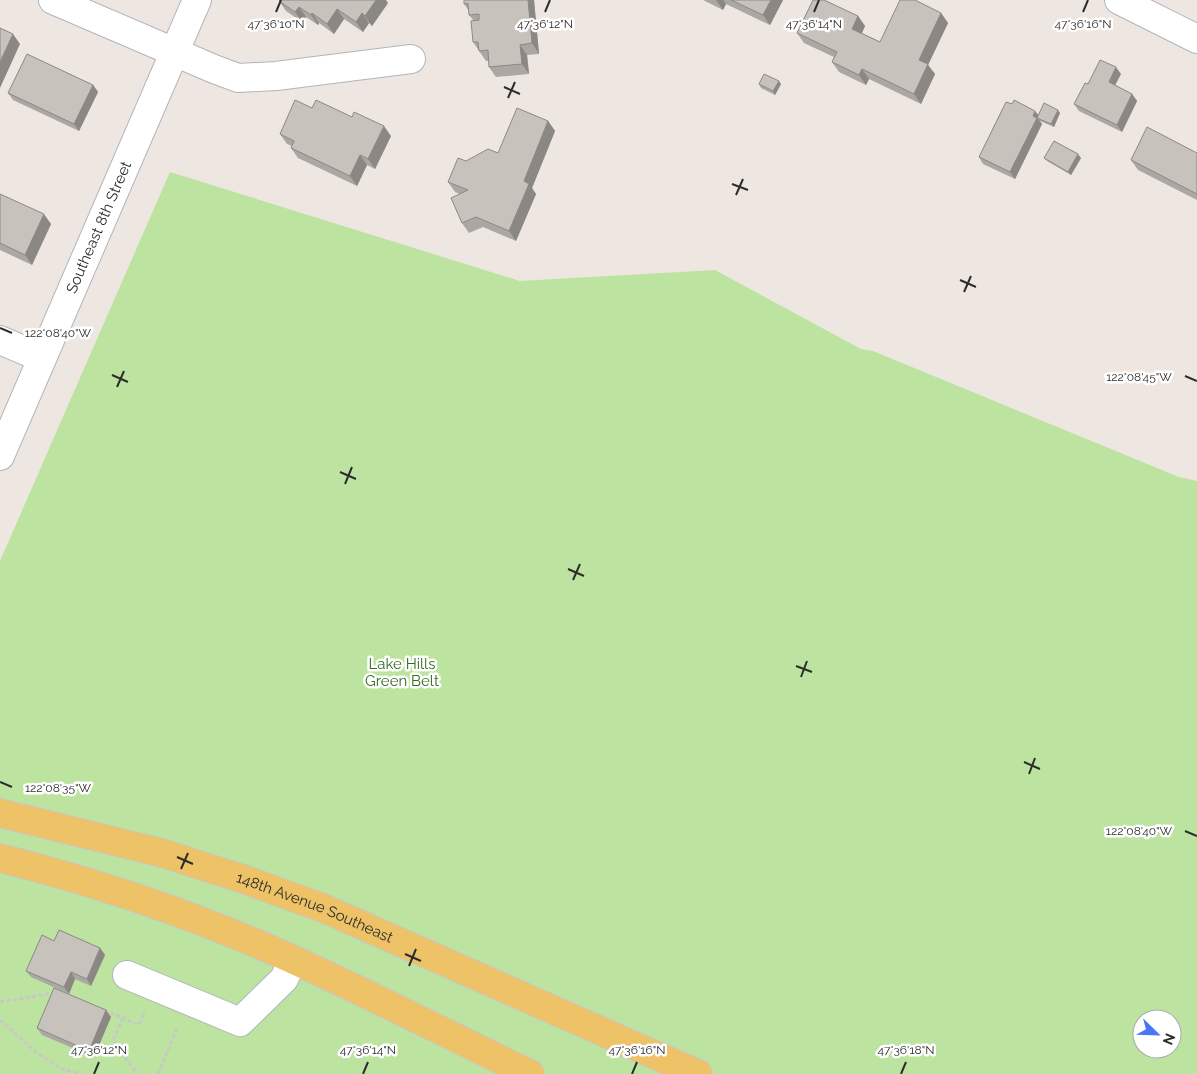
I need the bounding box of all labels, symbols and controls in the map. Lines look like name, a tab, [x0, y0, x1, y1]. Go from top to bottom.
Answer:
text: 47°36'10"N	[247, 17, 305, 31]
text: 47°36'12"N	[517, 17, 573, 31]
text: 47°36'14"N	[786, 17, 842, 31]
text: 47°36'16"N	[1054, 17, 1112, 31]
street label: Southeast 8th Street	[62, 159, 135, 296]
text: 122°08'40"W	[25, 326, 92, 340]
text: 122°08'45"W	[1106, 370, 1172, 384]
park label: Lake Hills Green Belt	[365, 655, 439, 690]
text: 122°08'35"W	[25, 781, 92, 795]
text: 122°08'40"W	[1106, 824, 1173, 838]
street label: 148th Avenue Southeast	[234, 868, 396, 947]
north arrow	[1132, 1009, 1182, 1059]
text: N	[1160, 1031, 1178, 1047]
text: 47°36'12"N	[71, 1043, 127, 1057]
text: 47°36'14"N	[340, 1043, 396, 1057]
text: 47°36'16"N	[608, 1043, 666, 1057]
text: 47°36'18"N	[878, 1043, 934, 1057]

